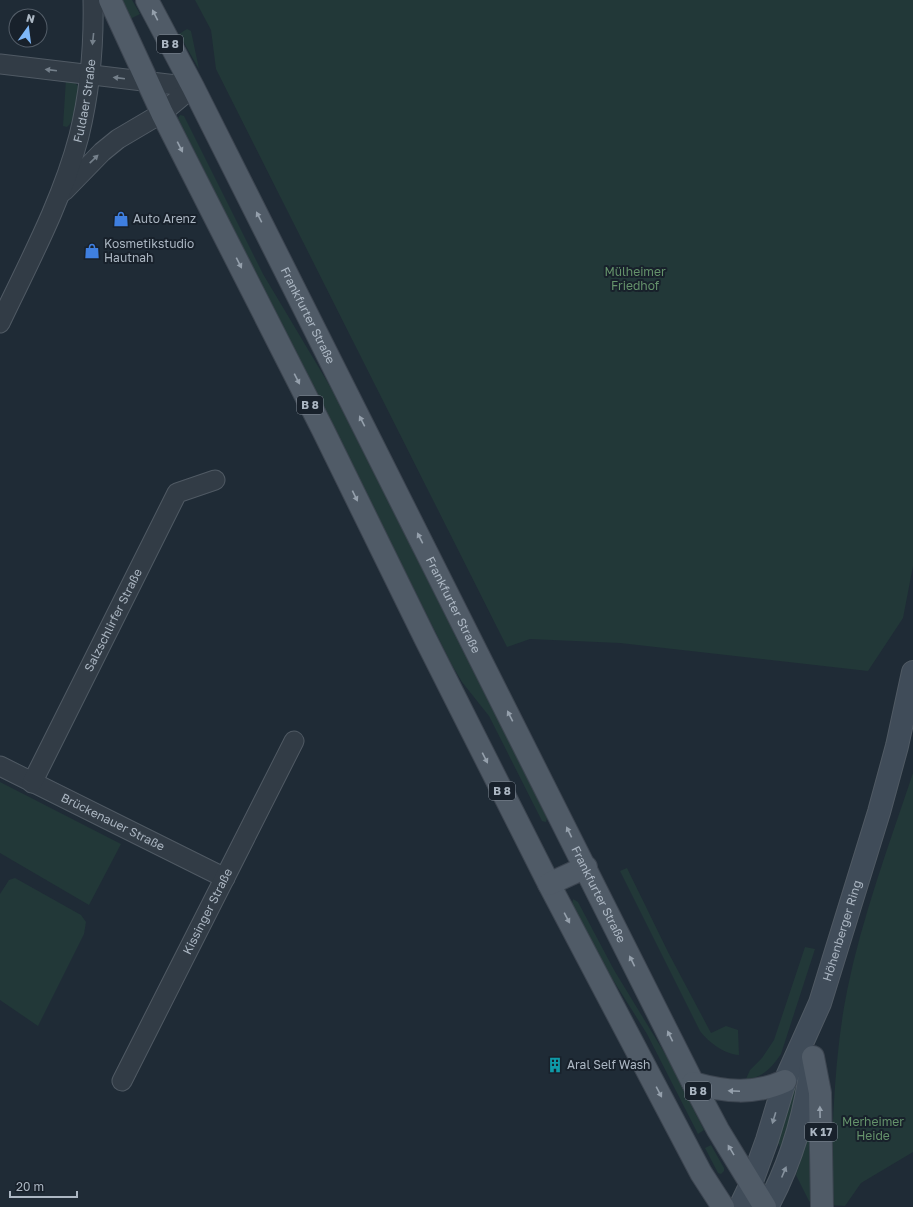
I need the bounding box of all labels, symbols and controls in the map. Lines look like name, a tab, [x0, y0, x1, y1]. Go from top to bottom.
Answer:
north arrow	[8, 8, 48, 48]
text: N	[25, 10, 36, 25]
one-way arrow	[152, 10, 159, 21]
one-way arrow	[89, 33, 96, 45]
road number: B 8	[157, 35, 183, 53]
street label: Fuldaer Straße	[70, 58, 98, 144]
one-way arrow	[45, 67, 57, 73]
one-way arrow	[113, 75, 125, 82]
one-way arrow	[177, 142, 183, 153]
one-way arrow	[89, 154, 99, 164]
shop icon: Auto Arenz	[112, 210, 130, 228]
place label: Auto Arenz	[133, 211, 196, 226]
one-way arrow	[256, 211, 262, 223]
place label: Kosmetikstudio Hautnah	[104, 236, 194, 265]
shop icon: Kosmetikstudio Hautnah	[83, 242, 101, 260]
one-way arrow	[235, 258, 242, 269]
street label: Frankfurter Straße	[278, 264, 339, 366]
park label: Mülheimer Friedhof	[604, 264, 666, 293]
one-way arrow	[294, 374, 300, 385]
road number: B 8	[297, 396, 323, 414]
one-way arrow	[359, 416, 365, 427]
one-way arrow	[352, 490, 358, 502]
one-way arrow	[417, 532, 423, 543]
street label: Frankfurter Straße	[423, 554, 484, 656]
street label: Salzschlirfer Straße	[81, 566, 145, 674]
one-way arrow	[507, 710, 513, 722]
one-way arrow	[482, 752, 488, 764]
road number: B 8	[489, 782, 515, 800]
street label: Brückenauer Straße	[59, 790, 167, 854]
one-way arrow	[565, 827, 572, 838]
street label: Frankfurter Straße	[568, 843, 629, 945]
street label: Kissinger Straße	[179, 866, 235, 957]
street label: Höhenberger Ring	[819, 878, 865, 983]
one-way arrow	[564, 912, 570, 924]
one-way arrow	[629, 955, 635, 966]
one-way arrow	[666, 1030, 673, 1041]
building icon: Aral Self Wash	[546, 1056, 564, 1074]
place label: Aral Self Wash	[567, 1057, 650, 1072]
road number: B 8	[685, 1082, 711, 1100]
one-way arrow	[656, 1086, 663, 1098]
one-way arrow	[727, 1088, 740, 1094]
one-way arrow	[817, 1106, 824, 1118]
one-way arrow	[771, 1112, 777, 1124]
park label: Merheimer Heide	[842, 1114, 904, 1143]
road number: K 17	[805, 1123, 837, 1141]
one-way arrow	[727, 1144, 734, 1156]
one-way arrow	[782, 1165, 788, 1177]
scale bar	[10, 1173, 77, 1199]
text: 20 m	[16, 1179, 44, 1194]

